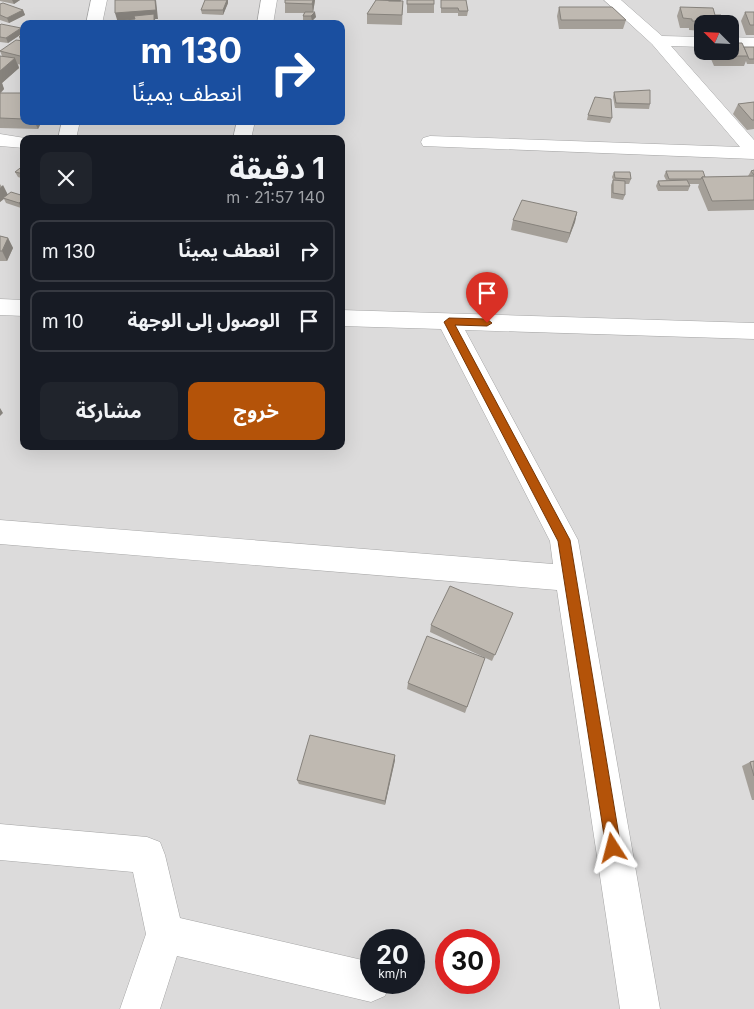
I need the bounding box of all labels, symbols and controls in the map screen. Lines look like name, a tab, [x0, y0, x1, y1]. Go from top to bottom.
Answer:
north arrow	[694, 15, 739, 60]
map controls	[694, 15, 739, 60]
text: 130 m	[140, 29, 242, 71]
icon: right	[260, 40, 325, 105]
text: انعطف يمينًا	[132, 80, 242, 106]
text: 1 دقيقة	[229, 150, 325, 186]
button: close	[40, 152, 92, 204]
text: 140 m · 21:57	[226, 187, 325, 207]
icon: right	[295, 237, 323, 265]
text: انعطف يمينًا	[178, 239, 280, 262]
text: 130 m	[42, 240, 95, 263]
pin	[466, 272, 508, 323]
icon: arrive	[473, 279, 501, 307]
icon: arrive	[295, 307, 323, 335]
text: الوصول إلى الوجهة	[128, 309, 280, 332]
text: 10 m	[42, 310, 84, 333]
button: مشاركة	[40, 382, 178, 440]
button: خروج	[188, 382, 325, 440]
position arrow	[586, 821, 638, 873]
speed limit sign: 30	[435, 929, 500, 994]
text: 20	[376, 940, 409, 970]
text: km/h	[378, 966, 407, 981]

